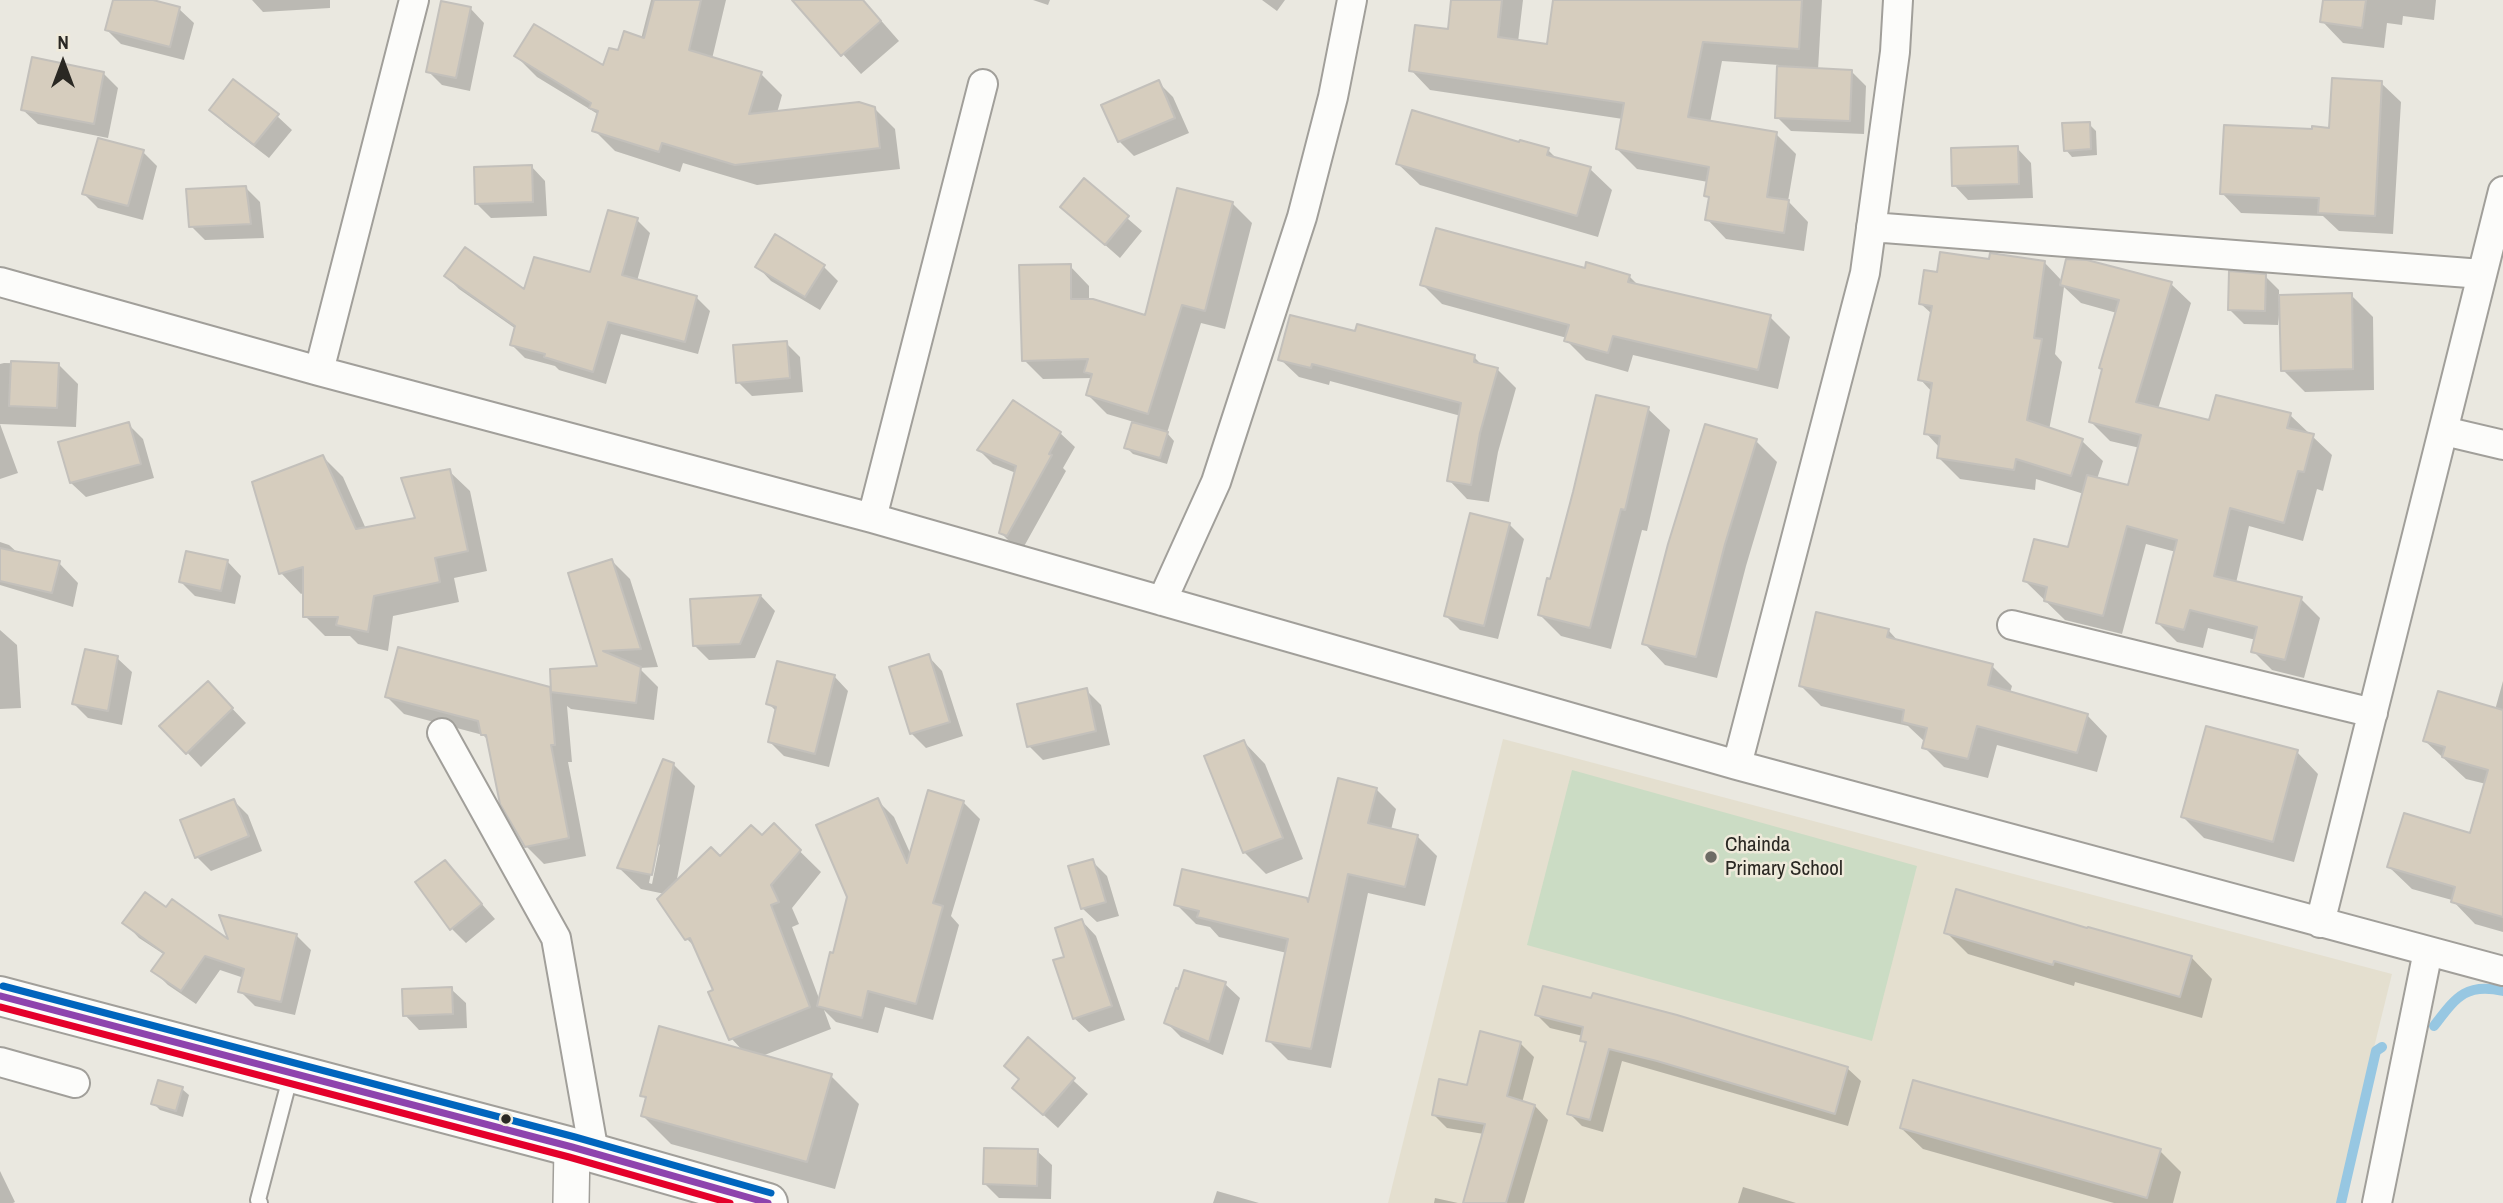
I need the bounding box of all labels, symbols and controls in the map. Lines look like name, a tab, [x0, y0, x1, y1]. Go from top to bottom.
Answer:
north arrow	[28, 28, 98, 98]
text: N	[57, 29, 69, 55]
place label: Chainda Primary School	[1725, 832, 1843, 882]
marker: Chainda Primary School	[1703, 849, 1719, 865]
unlabelled marker	[499, 1112, 513, 1126]

